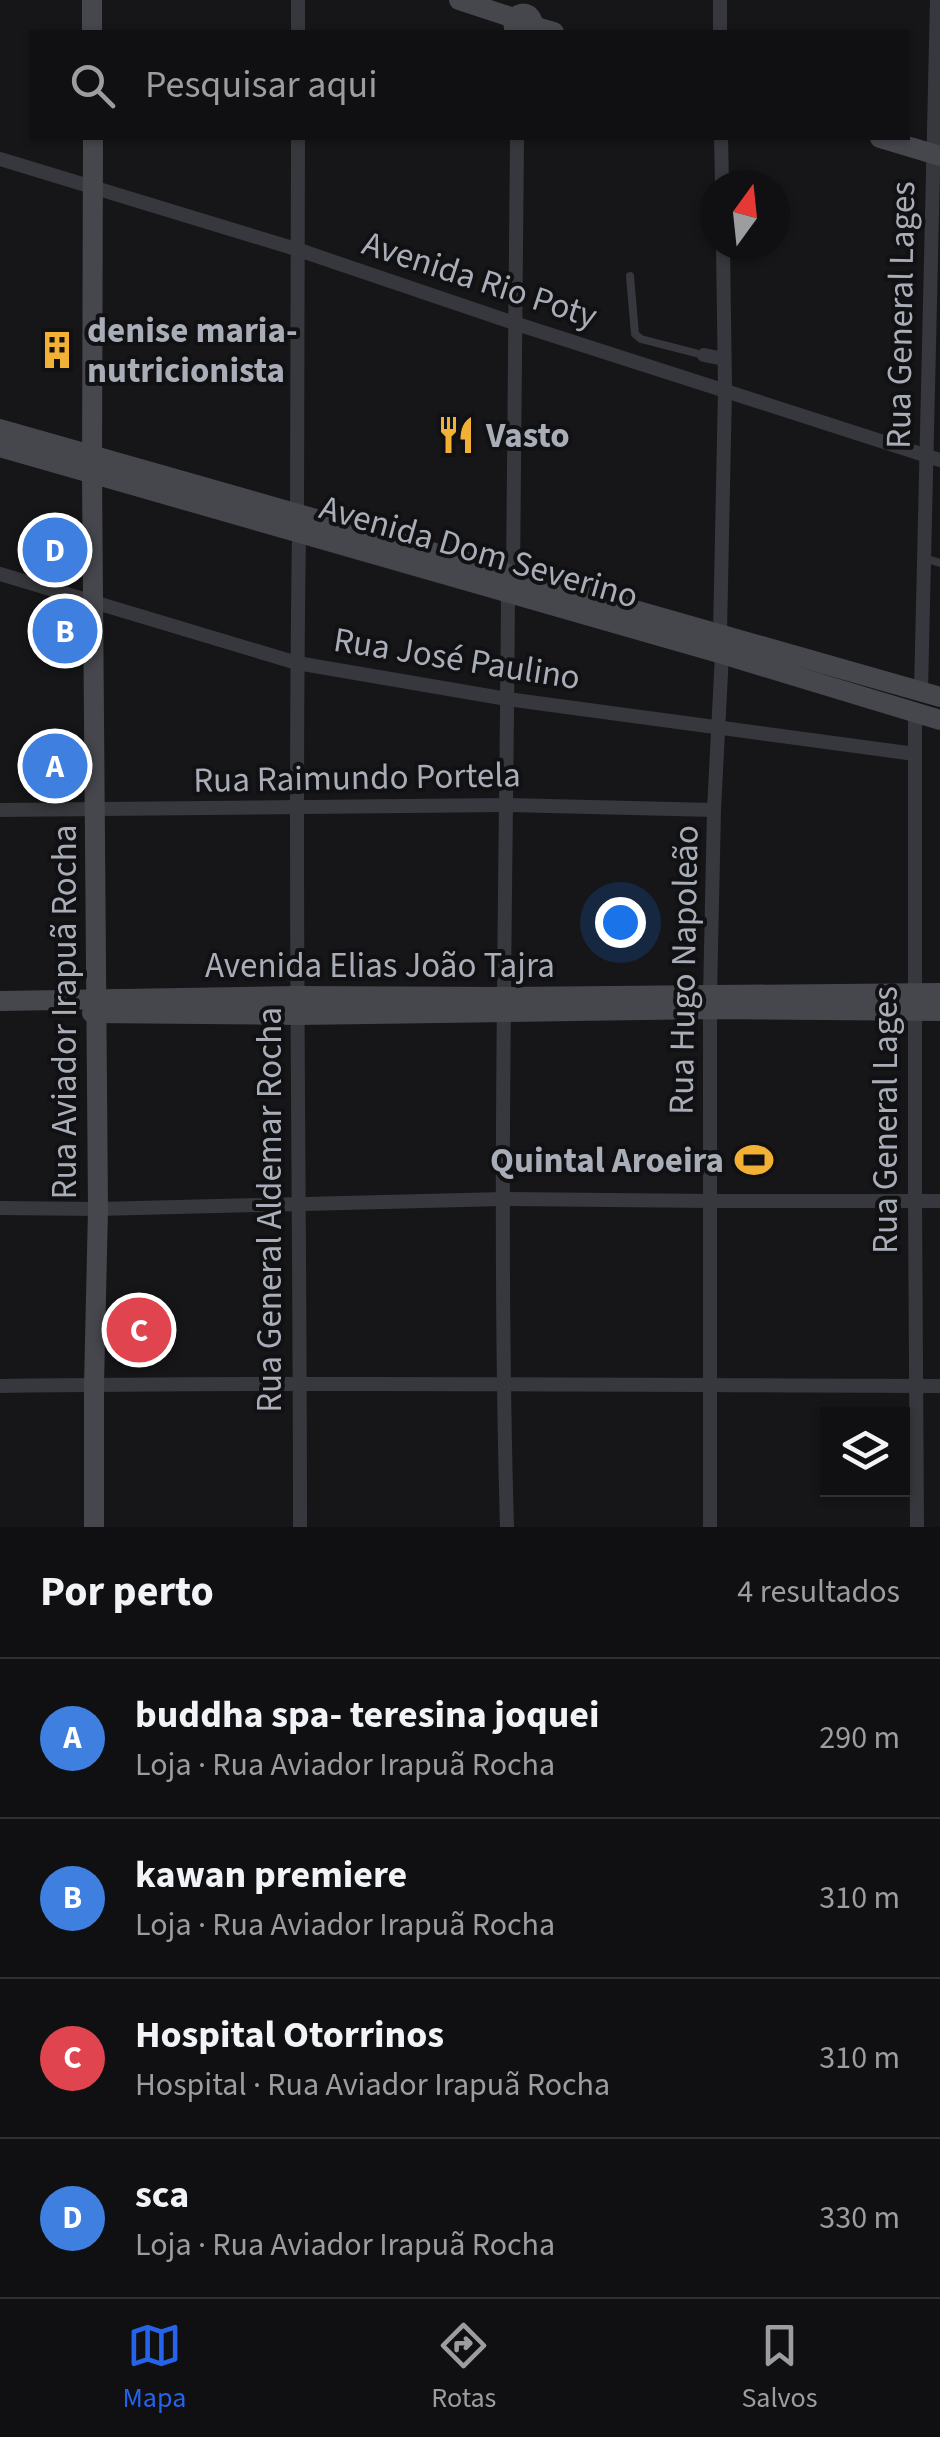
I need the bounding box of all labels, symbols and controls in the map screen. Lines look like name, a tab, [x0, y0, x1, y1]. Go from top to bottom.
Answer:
search box	[30, 30, 910, 140]
icon: search	[65, 58, 120, 113]
text: Pesquisar aqui	[145, 58, 378, 112]
north arrow	[700, 170, 790, 260]
street label: Rua General Lages	[874, 181, 928, 449]
street label: Avenida Rio Poty	[356, 218, 604, 341]
place label: denise maria- nutricionista	[87, 306, 298, 396]
building icon: denise maria- nutricionista	[36, 329, 78, 371]
place label: Vasto	[485, 411, 570, 461]
restaurant icon: Vasto	[435, 414, 477, 456]
street label: Avenida Dom Severino	[314, 483, 644, 621]
pin: D	[22, 512, 88, 588]
pin: B	[32, 594, 98, 668]
street label: Rua José Paulino	[330, 615, 584, 703]
pin: A	[22, 728, 88, 804]
street label: Rua Raimundo Portela	[193, 750, 521, 806]
street label: Rua Aviador Irapuã Rocha	[40, 825, 90, 1199]
street label: Rua Hugo Napoleão	[656, 825, 712, 1115]
your location	[595, 897, 646, 948]
street label: Avenida Elias João Tajra	[205, 941, 555, 991]
street label: Rua General Lages	[861, 986, 911, 1254]
street label: Rua General Aldemar Rocha	[245, 1007, 295, 1413]
place label: Quintal Aroeira	[490, 1136, 724, 1186]
sports icon: Quintal Aroeira	[733, 1139, 775, 1181]
pin: C	[106, 1292, 172, 1368]
map controls	[820, 1407, 910, 1497]
button: layers	[820, 1407, 910, 1497]
text: Por perto	[40, 1562, 214, 1622]
text: 4 resultados	[737, 1569, 900, 1615]
text: buddha spa- teresina joquei	[135, 1688, 600, 1742]
text: A	[63, 1715, 82, 1761]
text: 290 m	[819, 1715, 900, 1761]
text: Loja · Rua Aviador Irapuã Rocha	[135, 1742, 555, 1788]
text: kawan premiere	[135, 1848, 407, 1902]
text: B	[63, 1875, 82, 1921]
text: 310 m	[819, 1875, 900, 1921]
text: Loja · Rua Aviador Irapuã Rocha	[135, 1902, 555, 1948]
text: Hospital Otorrinos	[135, 2008, 444, 2062]
text: C	[63, 2035, 82, 2081]
text: 310 m	[819, 2035, 900, 2081]
text: Hospital · Rua Aviador Irapuã Rocha	[135, 2062, 610, 2108]
text: sca	[135, 2168, 189, 2222]
text: D	[62, 2195, 83, 2241]
text: 330 m	[819, 2195, 900, 2241]
text: Loja · Rua Aviador Irapuã Rocha	[135, 2222, 555, 2268]
tab: Mapa	[123, 2318, 186, 2418]
tab: Rotas	[431, 2318, 496, 2418]
tab: Salvos	[741, 2318, 817, 2418]

